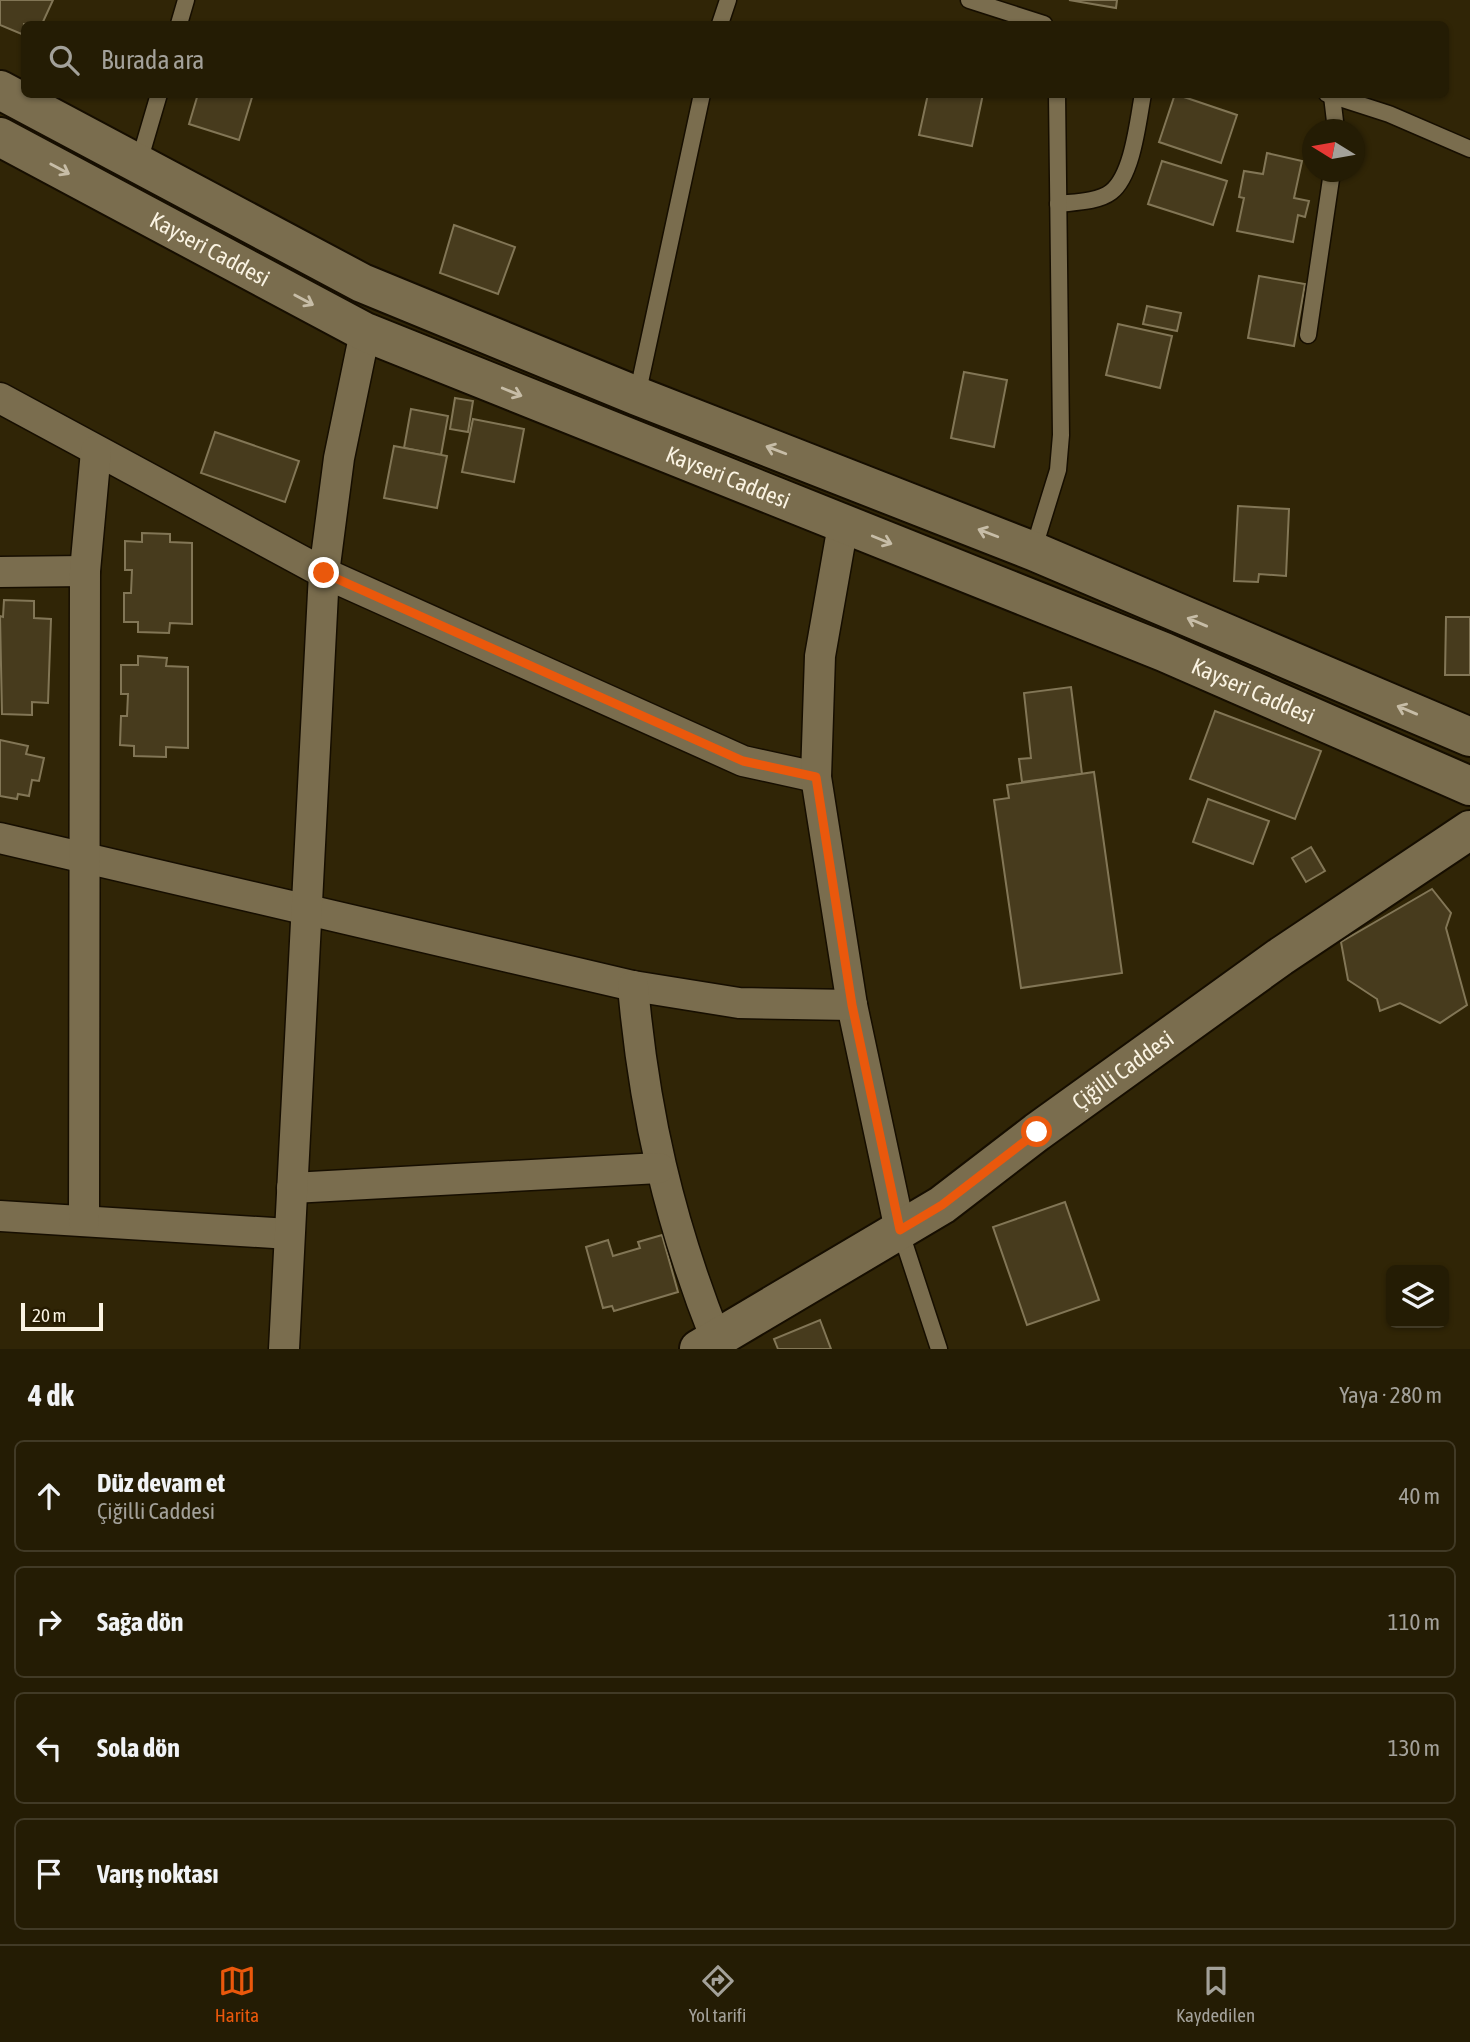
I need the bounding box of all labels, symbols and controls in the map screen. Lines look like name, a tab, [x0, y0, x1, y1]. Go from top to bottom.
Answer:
search box	[21, 21, 1449, 98]
icon: search	[45, 41, 83, 79]
text: Burada ara	[101, 45, 204, 75]
north arrow	[1302, 119, 1365, 182]
one-way arrow	[49, 163, 70, 177]
street label: Kayseri Caddesi	[146, 207, 274, 292]
one-way arrow	[293, 293, 314, 307]
one-way arrow	[501, 386, 522, 399]
street label: Kayseri Caddesi	[662, 441, 794, 514]
one-way arrow	[766, 443, 787, 456]
one-way arrow	[978, 526, 999, 539]
one-way arrow	[871, 535, 892, 548]
route end	[308, 557, 339, 588]
one-way arrow	[1187, 615, 1209, 628]
street label: Kayseri Caddesi	[1188, 653, 1319, 729]
one-way arrow	[1397, 703, 1418, 716]
street label: Çiğilli Caddesi	[1067, 1025, 1178, 1115]
route start	[1021, 1116, 1052, 1147]
map controls	[1386, 1265, 1449, 1328]
button: layers	[1386, 1265, 1449, 1328]
scale bar	[21, 1300, 103, 1332]
text: 20 m	[32, 1304, 66, 1326]
text: 4 dk	[28, 1378, 74, 1412]
text: Yaya · 280 m	[1339, 1382, 1442, 1408]
text: Düz devam et	[97, 1468, 225, 1498]
icon: ahead	[30, 1477, 68, 1515]
text: 40 m	[1399, 1483, 1440, 1509]
text: Çiğilli Caddesi	[97, 1498, 215, 1524]
icon: right	[30, 1603, 68, 1641]
text: Sağa dön	[97, 1607, 183, 1637]
text: 110 m	[1388, 1609, 1440, 1635]
icon: left	[30, 1729, 68, 1767]
text: Sola dön	[97, 1733, 180, 1763]
text: 130 m	[1388, 1735, 1440, 1761]
icon: arrive	[30, 1855, 68, 1893]
text: Varış noktası	[97, 1859, 218, 1889]
tab: Harita	[215, 1962, 259, 2026]
tab: Yol tarifi	[689, 1962, 746, 2026]
tab: Kaydedilen	[1176, 1962, 1255, 2026]

